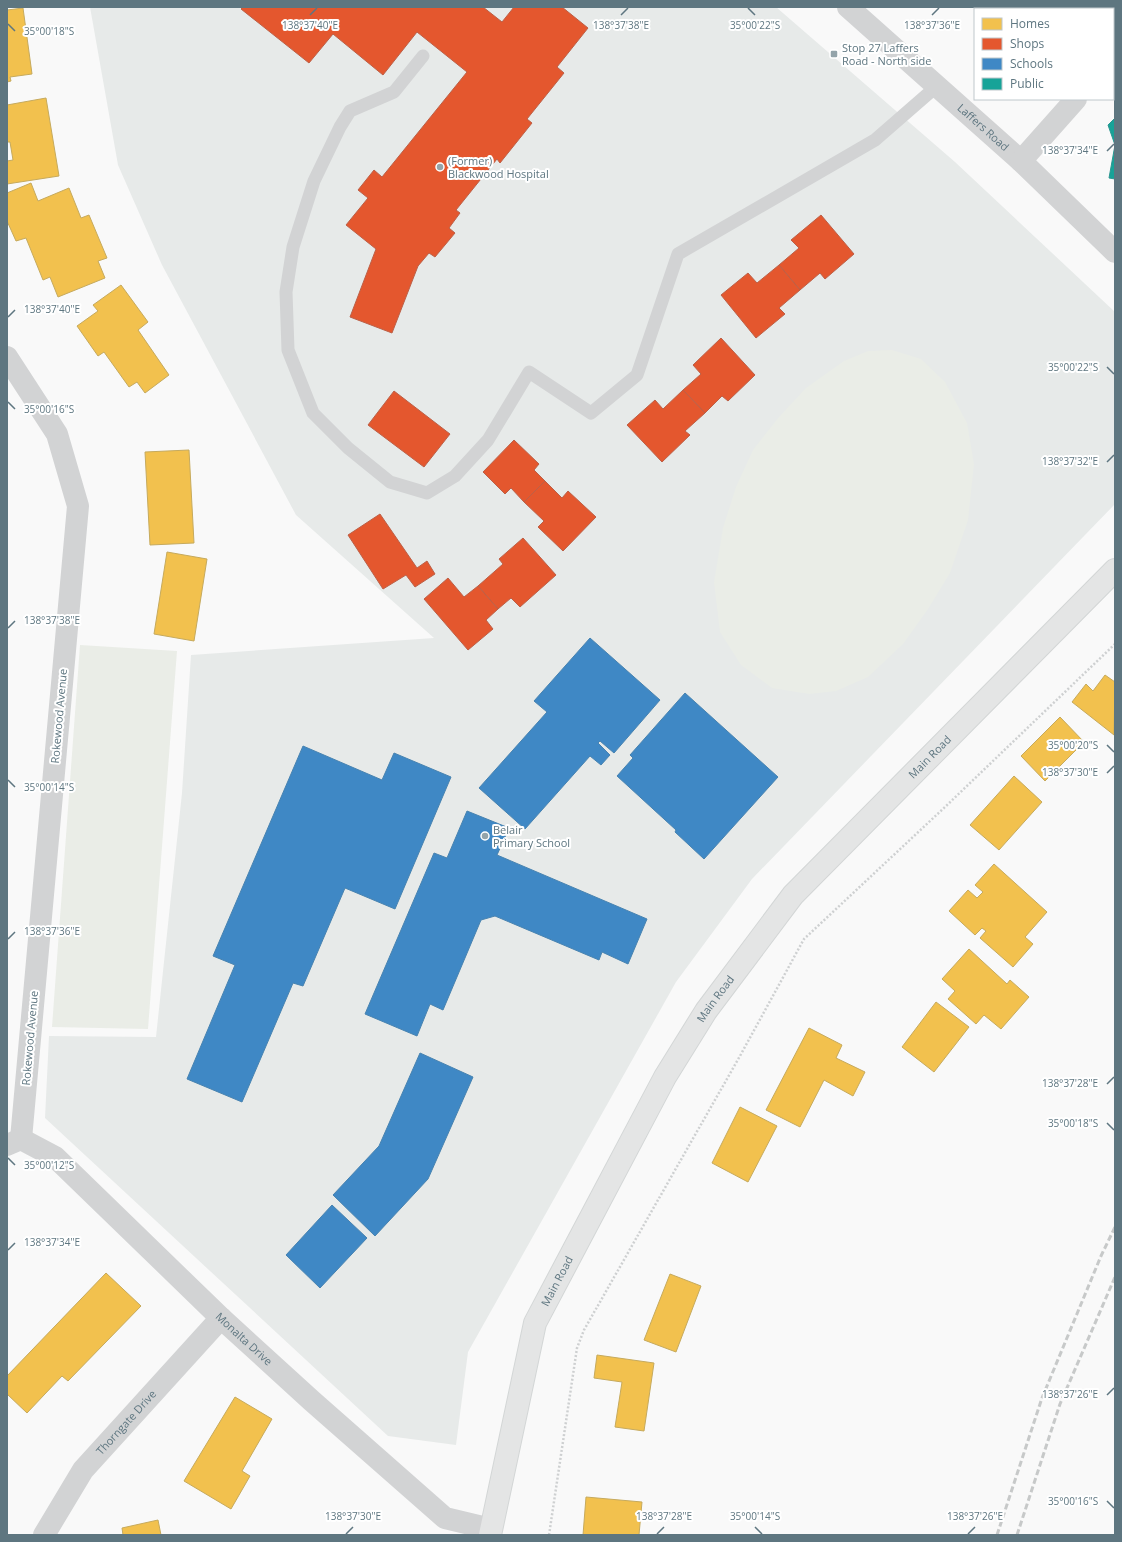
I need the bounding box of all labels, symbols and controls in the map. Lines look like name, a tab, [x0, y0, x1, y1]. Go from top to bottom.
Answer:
legend	[974, 8, 1114, 100]
text: Homes	[1010, 15, 1050, 32]
text: 138°37'40"E	[282, 18, 338, 32]
text: 138°37'38"E	[593, 18, 649, 32]
text: 35°00'22"S	[730, 18, 780, 32]
text: 138°37'36"E	[904, 18, 960, 32]
text: 35°00'18"S	[24, 24, 74, 38]
text: Shops	[1010, 35, 1045, 52]
place label: Stop 27 Laffers Road - North side	[842, 40, 931, 68]
marker: Stop 27 Laffers Road - North side	[829, 49, 839, 59]
text: Schools	[1010, 55, 1053, 72]
text: Public	[1010, 75, 1044, 92]
street label: Laffers Road	[955, 100, 1013, 154]
text: 138°37'34"E	[1042, 143, 1098, 157]
place label: (Former) Blackwood Hospital	[448, 153, 549, 181]
marker: (Former) Blackwood Hospital	[435, 162, 445, 172]
text: 138°37'40"E	[24, 302, 80, 316]
text: 35°00'22"S	[1048, 360, 1098, 374]
text: 35°00'16"S	[24, 402, 74, 416]
text: 138°37'32"E	[1042, 454, 1098, 468]
text: 138°37'38"E	[24, 613, 80, 627]
street label: Rokewood Avenue	[47, 668, 70, 764]
street label: Main Road	[905, 732, 954, 781]
text: 35°00'20"S	[1048, 738, 1098, 752]
text: 138°37'30"E	[1042, 765, 1098, 779]
text: 35°00'14"S	[24, 780, 74, 794]
place label: Belair Primary School	[493, 822, 570, 850]
marker: Belair Primary School	[480, 831, 490, 841]
text: 138°37'36"E	[24, 924, 80, 938]
street label: Main Road	[693, 972, 737, 1025]
street label: Rokewood Avenue	[18, 990, 41, 1086]
text: 138°37'28"E	[1042, 1076, 1098, 1090]
text: 35°00'18"S	[1048, 1116, 1098, 1130]
text: 35°00'12"S	[24, 1158, 74, 1172]
text: 138°37'34"E	[24, 1235, 80, 1249]
street label: Main Road	[537, 1253, 576, 1309]
street label: Monalta Drive	[213, 1309, 276, 1368]
street label: Thorngate Drive	[92, 1386, 159, 1458]
text: 138°37'26"E	[1042, 1387, 1098, 1401]
text: 35°00'16"S	[1048, 1494, 1098, 1508]
text: 138°37'30"E	[325, 1509, 381, 1523]
text: 138°37'28"E	[636, 1509, 692, 1523]
text: 35°00'14"S	[730, 1509, 780, 1523]
text: 138°37'26"E	[947, 1509, 1003, 1523]

